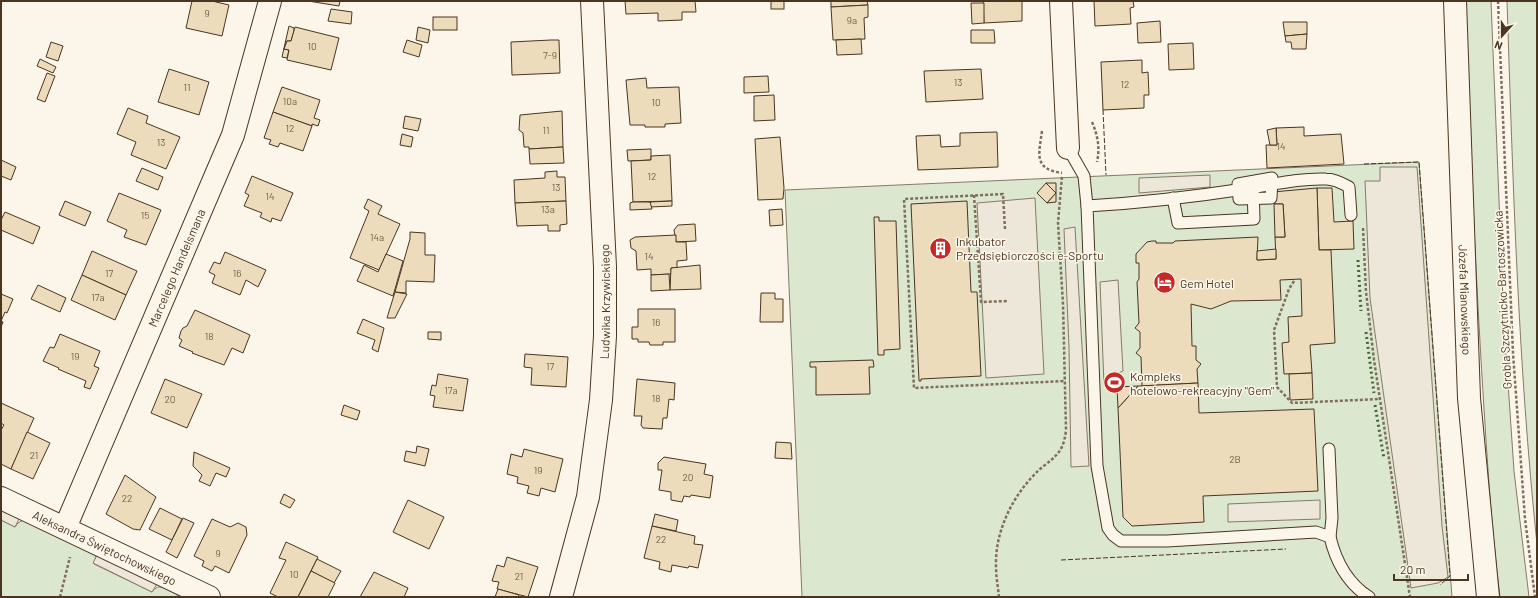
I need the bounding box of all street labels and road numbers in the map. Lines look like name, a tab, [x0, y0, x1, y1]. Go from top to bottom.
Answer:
street label: Marcelego Handelsmana	[145, 207, 208, 329]
street label: Grobla Szczytnicko-Bartoszowicka	[1490, 210, 1514, 390]
street label: Ludwika Krzywickiego	[597, 244, 612, 359]
street label: Józefa Mianowskiego	[1457, 244, 1474, 355]
street label: Aleksandra Świętochowskiego	[31, 507, 179, 588]

